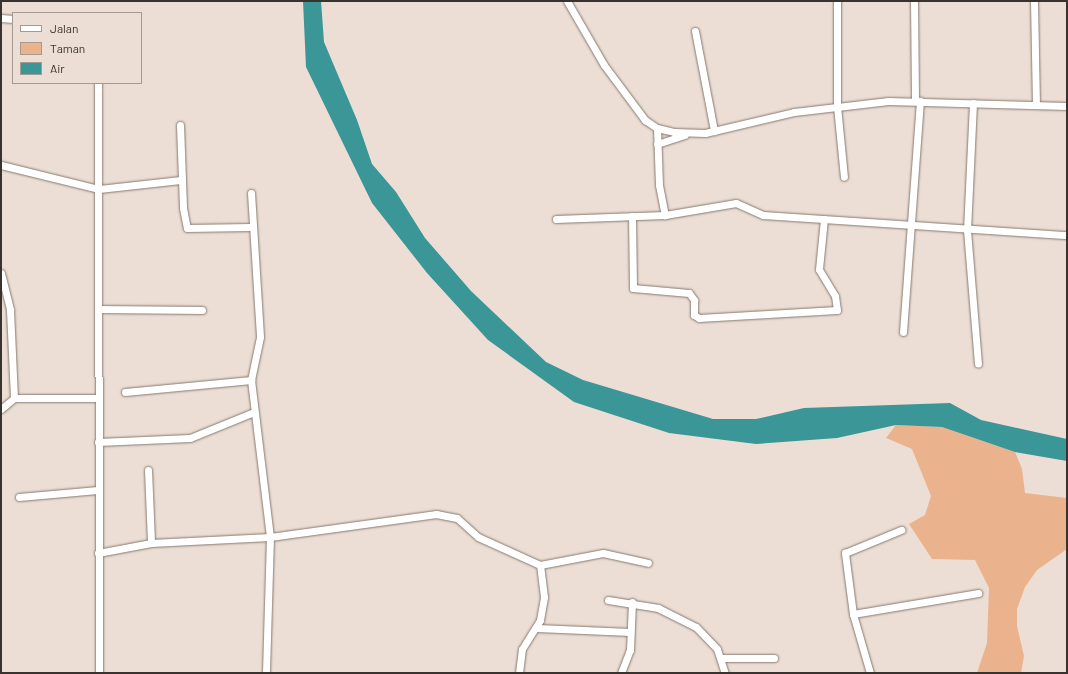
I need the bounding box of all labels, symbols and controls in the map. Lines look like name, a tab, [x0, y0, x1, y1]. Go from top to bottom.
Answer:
legend	[12, 12, 142, 84]
text: Jalan	[50, 21, 78, 35]
text: Taman	[50, 41, 85, 55]
text: Air	[50, 61, 65, 75]

